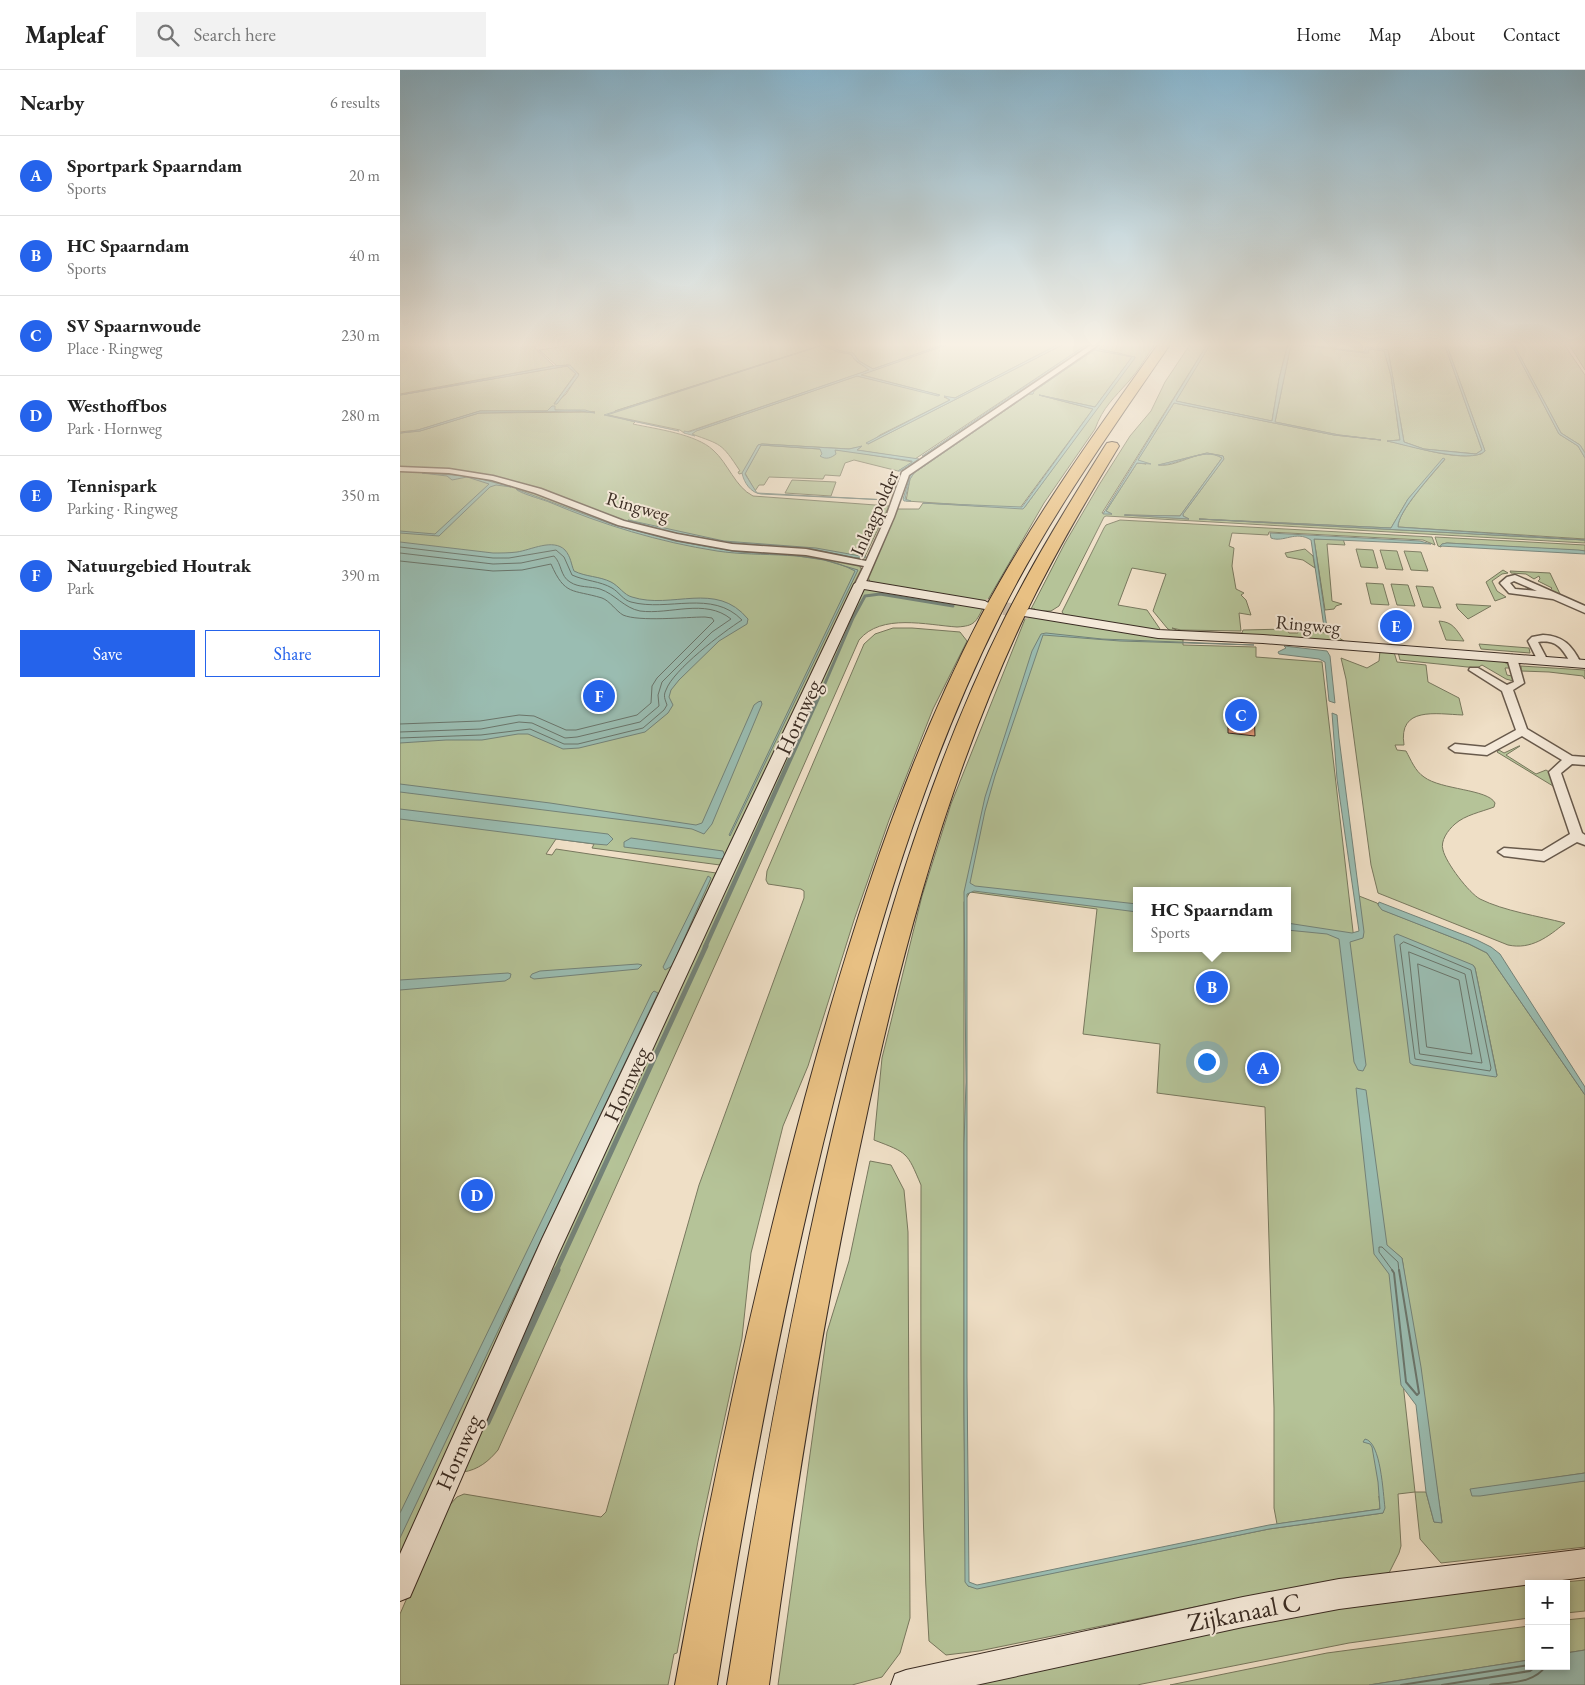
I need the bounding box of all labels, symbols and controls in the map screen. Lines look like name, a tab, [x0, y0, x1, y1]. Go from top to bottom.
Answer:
search box	[136, 12, 486, 57]
text: Mapleaf	[25, 19, 106, 50]
icon: search	[154, 21, 182, 49]
text: Search here	[194, 22, 276, 47]
text: Home	[1296, 23, 1341, 46]
text: Map	[1369, 23, 1401, 46]
text: About	[1429, 23, 1475, 46]
text: Contact	[1503, 23, 1560, 46]
text: Nearby	[20, 89, 84, 116]
text: 6 results	[330, 92, 380, 113]
text: Sportpark Spaarndam	[67, 153, 242, 178]
text: A	[30, 165, 42, 186]
text: 20 m	[349, 165, 380, 186]
text: Sports	[67, 178, 106, 199]
text: HC Spaarndam	[67, 233, 189, 258]
text: B	[31, 245, 41, 266]
text: 40 m	[349, 245, 380, 266]
text: Sports	[67, 258, 106, 279]
text: SV Spaarnwoude	[67, 313, 201, 338]
text: C	[30, 325, 42, 346]
text: 230 m	[341, 325, 380, 346]
text: Place · Ringweg	[67, 338, 163, 359]
text: Westhoffbos	[67, 393, 167, 418]
text: D	[30, 405, 42, 426]
text: 280 m	[341, 405, 380, 426]
text: Park · Hornweg	[67, 418, 162, 439]
street label: Inlaagpolder	[844, 466, 905, 560]
text: Tennispark	[67, 473, 157, 498]
text: E	[31, 485, 41, 506]
text: 350 m	[341, 485, 380, 506]
street label: Ringweg	[603, 486, 673, 528]
text: Parking · Ringweg	[67, 498, 178, 519]
text: Natuurgebied Houtrak	[67, 553, 251, 578]
text: F	[32, 565, 40, 586]
text: 390 m	[341, 565, 380, 586]
text: Park	[67, 578, 94, 599]
pin: E	[1380, 607, 1412, 645]
street label: Ringweg	[1275, 609, 1342, 640]
button: Save	[20, 630, 195, 677]
button: Share	[205, 630, 380, 677]
street label: Hornweg	[768, 675, 829, 759]
pin: F	[583, 677, 615, 715]
pin: C	[1225, 696, 1257, 734]
popup	[1133, 887, 1291, 952]
text: HC Spaarndam	[1151, 897, 1273, 922]
text: Sports	[1151, 922, 1190, 943]
pin: B	[1196, 968, 1228, 1006]
street label: Hornweg	[596, 1042, 657, 1126]
your location	[1194, 1049, 1220, 1075]
pin: A	[1247, 1049, 1279, 1087]
pin: D	[461, 1176, 493, 1214]
street label: Hornweg	[429, 1409, 488, 1495]
map controls	[1525, 1580, 1570, 1670]
button: +	[1525, 1580, 1570, 1625]
street label: Zijkanaal C	[1184, 1584, 1304, 1640]
button: −	[1525, 1625, 1570, 1670]

